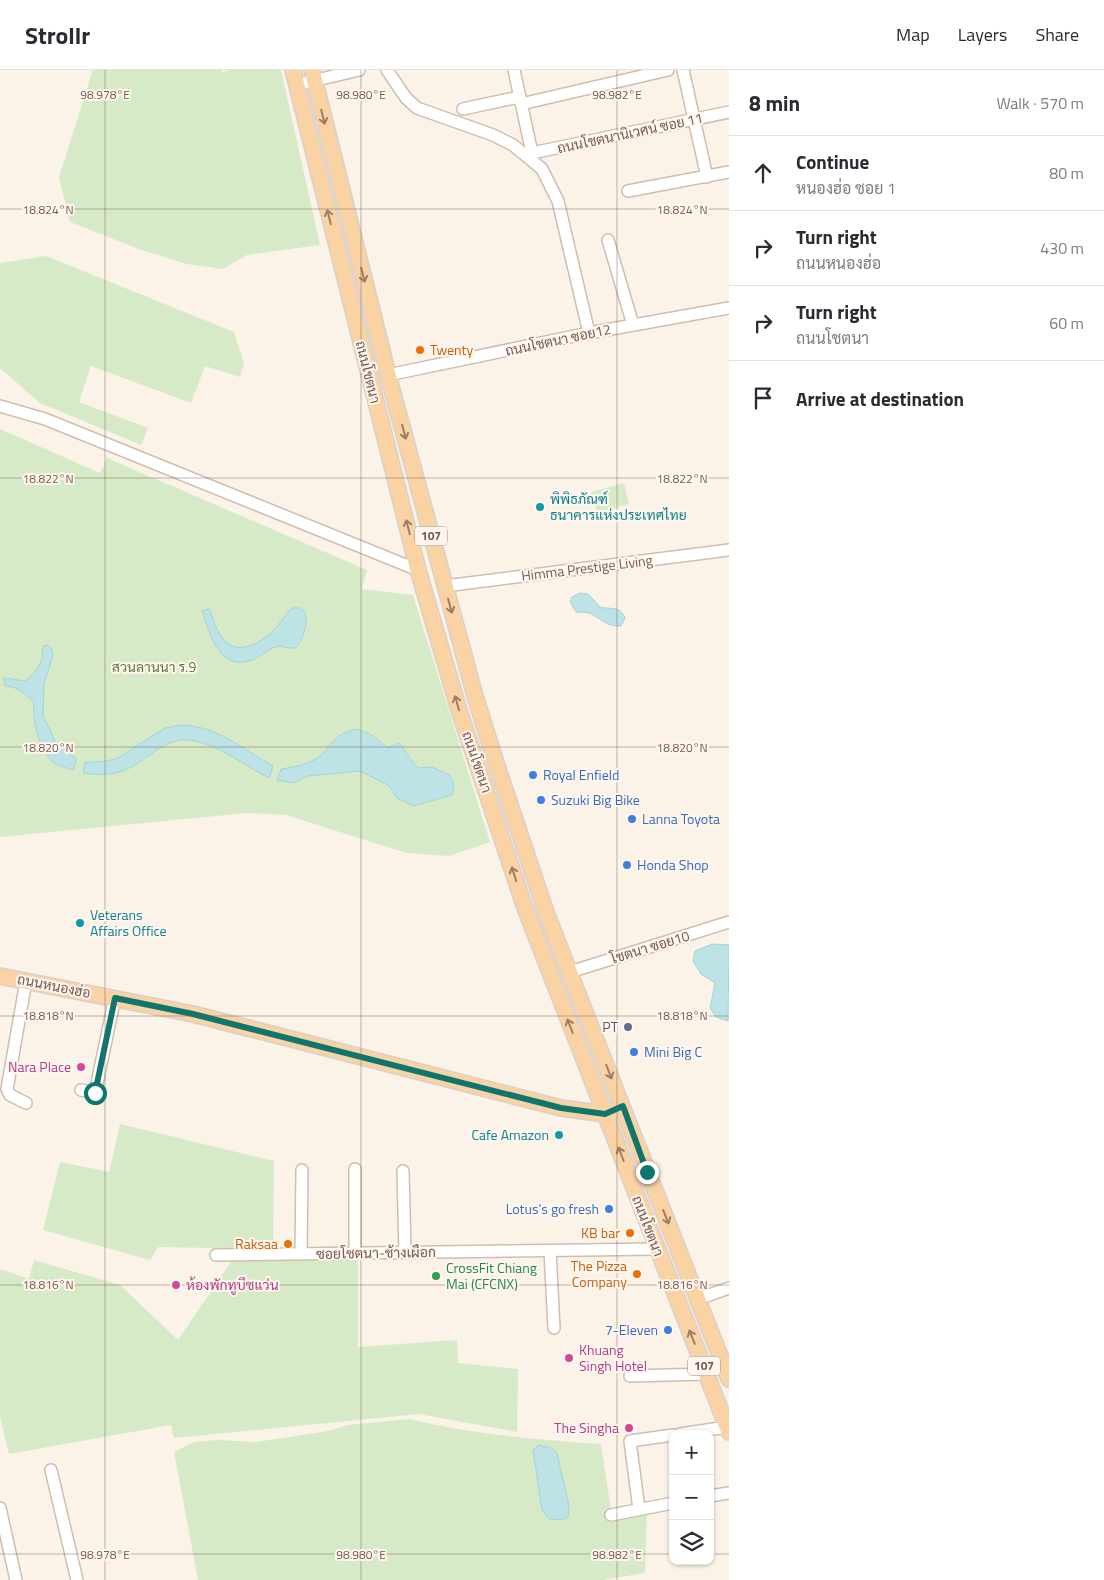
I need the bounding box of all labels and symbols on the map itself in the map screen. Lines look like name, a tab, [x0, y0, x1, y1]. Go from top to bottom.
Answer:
text: 98.978°E	[80, 85, 130, 104]
text: 98.980°E	[336, 85, 386, 104]
text: 98.982°E	[592, 85, 642, 104]
street label: ถนนโชตนานิเวศน์ ซอย 11	[555, 107, 705, 158]
one-way arrow	[319, 109, 329, 125]
text: 18.824°N	[22, 200, 74, 219]
text: 18.824°N	[656, 200, 708, 219]
one-way arrow	[324, 209, 333, 225]
one-way arrow	[359, 266, 368, 282]
street label: ถนนโชตนา ซอย12	[503, 318, 613, 361]
street label: ถนนโชตนา	[351, 338, 386, 405]
place label: Twenty	[430, 339, 473, 360]
marker: Twenty	[414, 344, 426, 356]
one-way arrow	[399, 424, 409, 440]
text: 18.822°N	[22, 469, 74, 488]
text: 18.822°N	[656, 469, 708, 488]
place label: พิพิธภัณฑ์ ธนาคารแห่งประเทศไทย	[550, 488, 687, 525]
marker: พิพิธภัณฑ์ ธนาคารแห่งประเทศไทย	[534, 501, 546, 513]
one-way arrow	[402, 520, 412, 536]
road number: 107	[415, 526, 447, 546]
street label: Himma Prestige Living	[520, 549, 654, 586]
one-way arrow	[446, 598, 456, 614]
park label: สวนลานนา ร.9	[112, 656, 196, 677]
one-way arrow	[451, 696, 461, 712]
street label: ถนนโชตนา	[457, 728, 498, 795]
text: 18.820°N	[22, 738, 74, 757]
text: 18.820°N	[656, 738, 708, 757]
place label: Royal Enfield	[543, 764, 619, 785]
marker: Royal Enfield	[527, 769, 539, 781]
place label: Suzuki Big Bike	[551, 789, 640, 810]
marker: Suzuki Big Bike	[535, 794, 547, 806]
place label: Lanna Toyota	[642, 808, 720, 829]
marker: Lanna Toyota	[626, 813, 638, 825]
place label: Honda Shop	[637, 854, 709, 875]
marker: Honda Shop	[621, 859, 633, 871]
one-way arrow	[509, 867, 518, 882]
place label: Veterans Affairs Office	[90, 904, 167, 941]
marker: Veterans Affairs Office	[74, 917, 86, 929]
street label: โชตนา ซอย10	[607, 925, 692, 969]
street label: ถนนหนองฮ่อ	[16, 968, 93, 1003]
text: 18.818°N	[22, 1006, 74, 1025]
text: 18.818°N	[656, 1006, 708, 1025]
place label: PT	[602, 1016, 619, 1037]
one-way arrow	[565, 1019, 574, 1034]
marker: PT	[622, 1021, 634, 1033]
place label: Mini Big C	[644, 1041, 702, 1062]
marker: Mini Big C	[628, 1046, 640, 1058]
place label: Nara Place	[8, 1056, 71, 1077]
marker: Nara Place	[75, 1061, 87, 1073]
one-way arrow	[605, 1064, 614, 1080]
route start	[84, 1082, 107, 1105]
place label: Cafe Amazon	[471, 1124, 549, 1145]
marker: Cafe Amazon	[553, 1129, 565, 1141]
one-way arrow	[615, 1147, 624, 1162]
route end	[636, 1161, 659, 1184]
street label: ถนนโชตนา	[627, 1192, 670, 1259]
place label: Lotus's go fresh	[506, 1198, 599, 1219]
marker: Lotus's go fresh	[603, 1203, 615, 1215]
one-way arrow	[661, 1209, 671, 1224]
place label: KB bar	[581, 1222, 620, 1243]
marker: KB bar	[624, 1227, 636, 1239]
place label: Raksaa	[235, 1233, 278, 1254]
marker: Raksaa	[282, 1238, 294, 1250]
street label: ซอยโชตนา-ช้างเผือก	[316, 1241, 436, 1264]
place label: The Pizza Company	[571, 1255, 627, 1292]
place label: CrossFit Chiang Mai (CFCNX)	[446, 1257, 537, 1294]
marker: The Pizza Company	[631, 1268, 643, 1280]
marker: CrossFit Chiang Mai (CFCNX)	[430, 1270, 442, 1282]
place label: ห้องพักทูบีซแว่น	[186, 1274, 279, 1295]
text: 18.816°N	[22, 1275, 74, 1294]
text: 18.816°N	[656, 1275, 708, 1294]
marker: ห้องพักทูบีซแว่น	[170, 1279, 182, 1291]
place label: 7-Eleven	[605, 1319, 658, 1340]
marker: 7-Eleven	[662, 1324, 674, 1336]
one-way arrow	[687, 1330, 697, 1345]
place label: Khuang Singh Hotel	[579, 1339, 647, 1376]
marker: Khuang Singh Hotel	[563, 1352, 575, 1364]
road number: 107	[688, 1356, 720, 1375]
place label: The Singha	[554, 1417, 619, 1438]
marker: The Singha	[623, 1422, 635, 1434]
text: 98.978°E	[80, 1545, 130, 1564]
text: 98.980°E	[336, 1545, 386, 1564]
text: 98.982°E	[592, 1545, 642, 1564]

